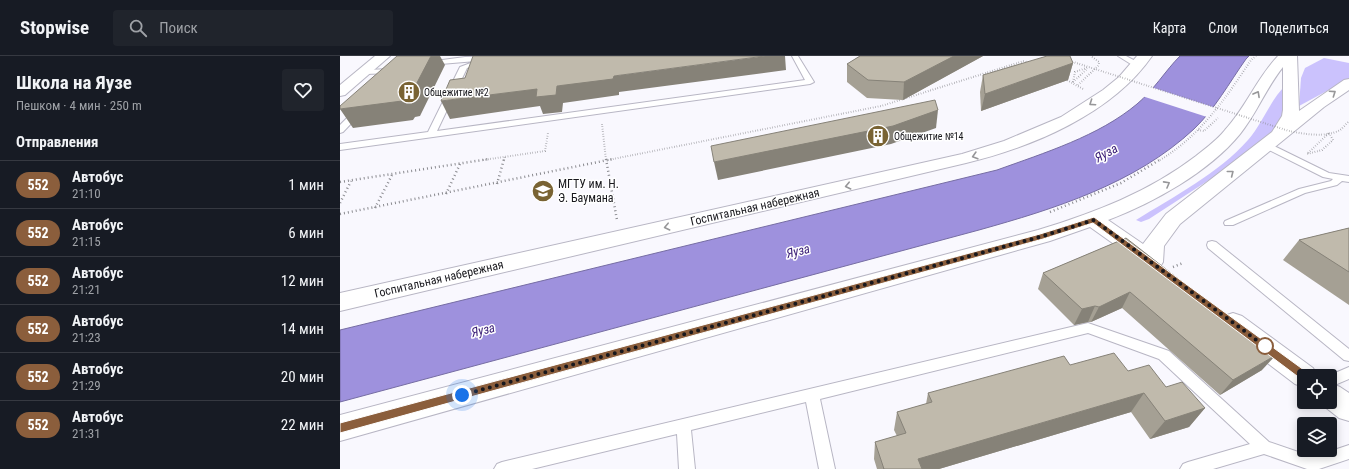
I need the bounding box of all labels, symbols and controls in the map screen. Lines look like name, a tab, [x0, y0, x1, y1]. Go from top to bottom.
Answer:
search box	[113, 10, 393, 46]
text: Stopwise	[20, 16, 89, 39]
icon: search	[127, 17, 149, 39]
text: Поиск	[159, 19, 198, 37]
text: Карта	[1153, 20, 1186, 36]
text: Слои	[1208, 20, 1238, 36]
text: Поделиться	[1260, 20, 1329, 36]
button: heart	[282, 69, 324, 111]
text: Школа на Яузе	[16, 71, 132, 94]
building icon: Общежитие №2	[396, 79, 422, 105]
place label: Общежитие №2	[424, 87, 489, 98]
one-way arrow	[1253, 91, 1260, 98]
one-way arrow	[1329, 91, 1336, 98]
text: Пешком · 4 мин · 250 m	[16, 98, 142, 113]
one-way arrow	[1090, 98, 1097, 105]
building icon: Общежитие №14	[865, 123, 891, 149]
place label: Общежитие №14	[894, 131, 964, 142]
text: Отправления	[16, 133, 98, 151]
water label: Яуза	[1091, 141, 1120, 166]
one-way arrow	[971, 151, 978, 160]
text: Автобус	[72, 168, 123, 186]
one-way arrow	[1226, 171, 1233, 178]
text: 1 мин	[288, 176, 324, 194]
text: 552	[27, 177, 49, 193]
place label: МГТУ им. Н. Э. Баумана	[558, 177, 619, 205]
school or university icon: МГТУ им. Н. Э. Баумана	[530, 178, 556, 204]
one-way arrow	[845, 181, 851, 189]
one-way arrow	[1163, 182, 1170, 189]
street label: Госпитальная набережная	[689, 185, 821, 229]
text: 21:10	[72, 186, 101, 201]
text: Автобус	[72, 216, 123, 234]
one-way arrow	[664, 223, 670, 231]
text: 6 мин	[288, 224, 324, 242]
text: 552	[27, 225, 49, 241]
text: 21:15	[72, 234, 101, 249]
water label: Яуза	[784, 241, 811, 261]
street label: Госпитальная набережная	[373, 257, 505, 301]
text: Автобус	[72, 264, 123, 282]
text: 12 мин	[281, 272, 324, 290]
text: 552	[27, 273, 49, 289]
text: 21:21	[72, 282, 101, 297]
text: Автобус	[72, 312, 123, 330]
text: 14 мин	[281, 320, 324, 338]
water label: Яуза	[469, 320, 496, 340]
text: 552	[27, 321, 49, 337]
text: 21:23	[72, 330, 101, 345]
unlabelled marker	[1256, 337, 1274, 355]
text: Автобус	[72, 360, 123, 378]
text: 20 мин	[281, 368, 324, 386]
text: 552	[27, 369, 49, 385]
map controls	[1297, 369, 1337, 457]
button: locate	[1297, 369, 1337, 409]
text: 21:29	[72, 378, 101, 393]
your location	[452, 385, 472, 405]
text: Автобус	[72, 408, 123, 426]
text: 22 мин	[281, 416, 324, 434]
text: 552	[27, 417, 49, 433]
button: layers	[1297, 417, 1337, 457]
text: 21:31	[72, 426, 101, 441]

